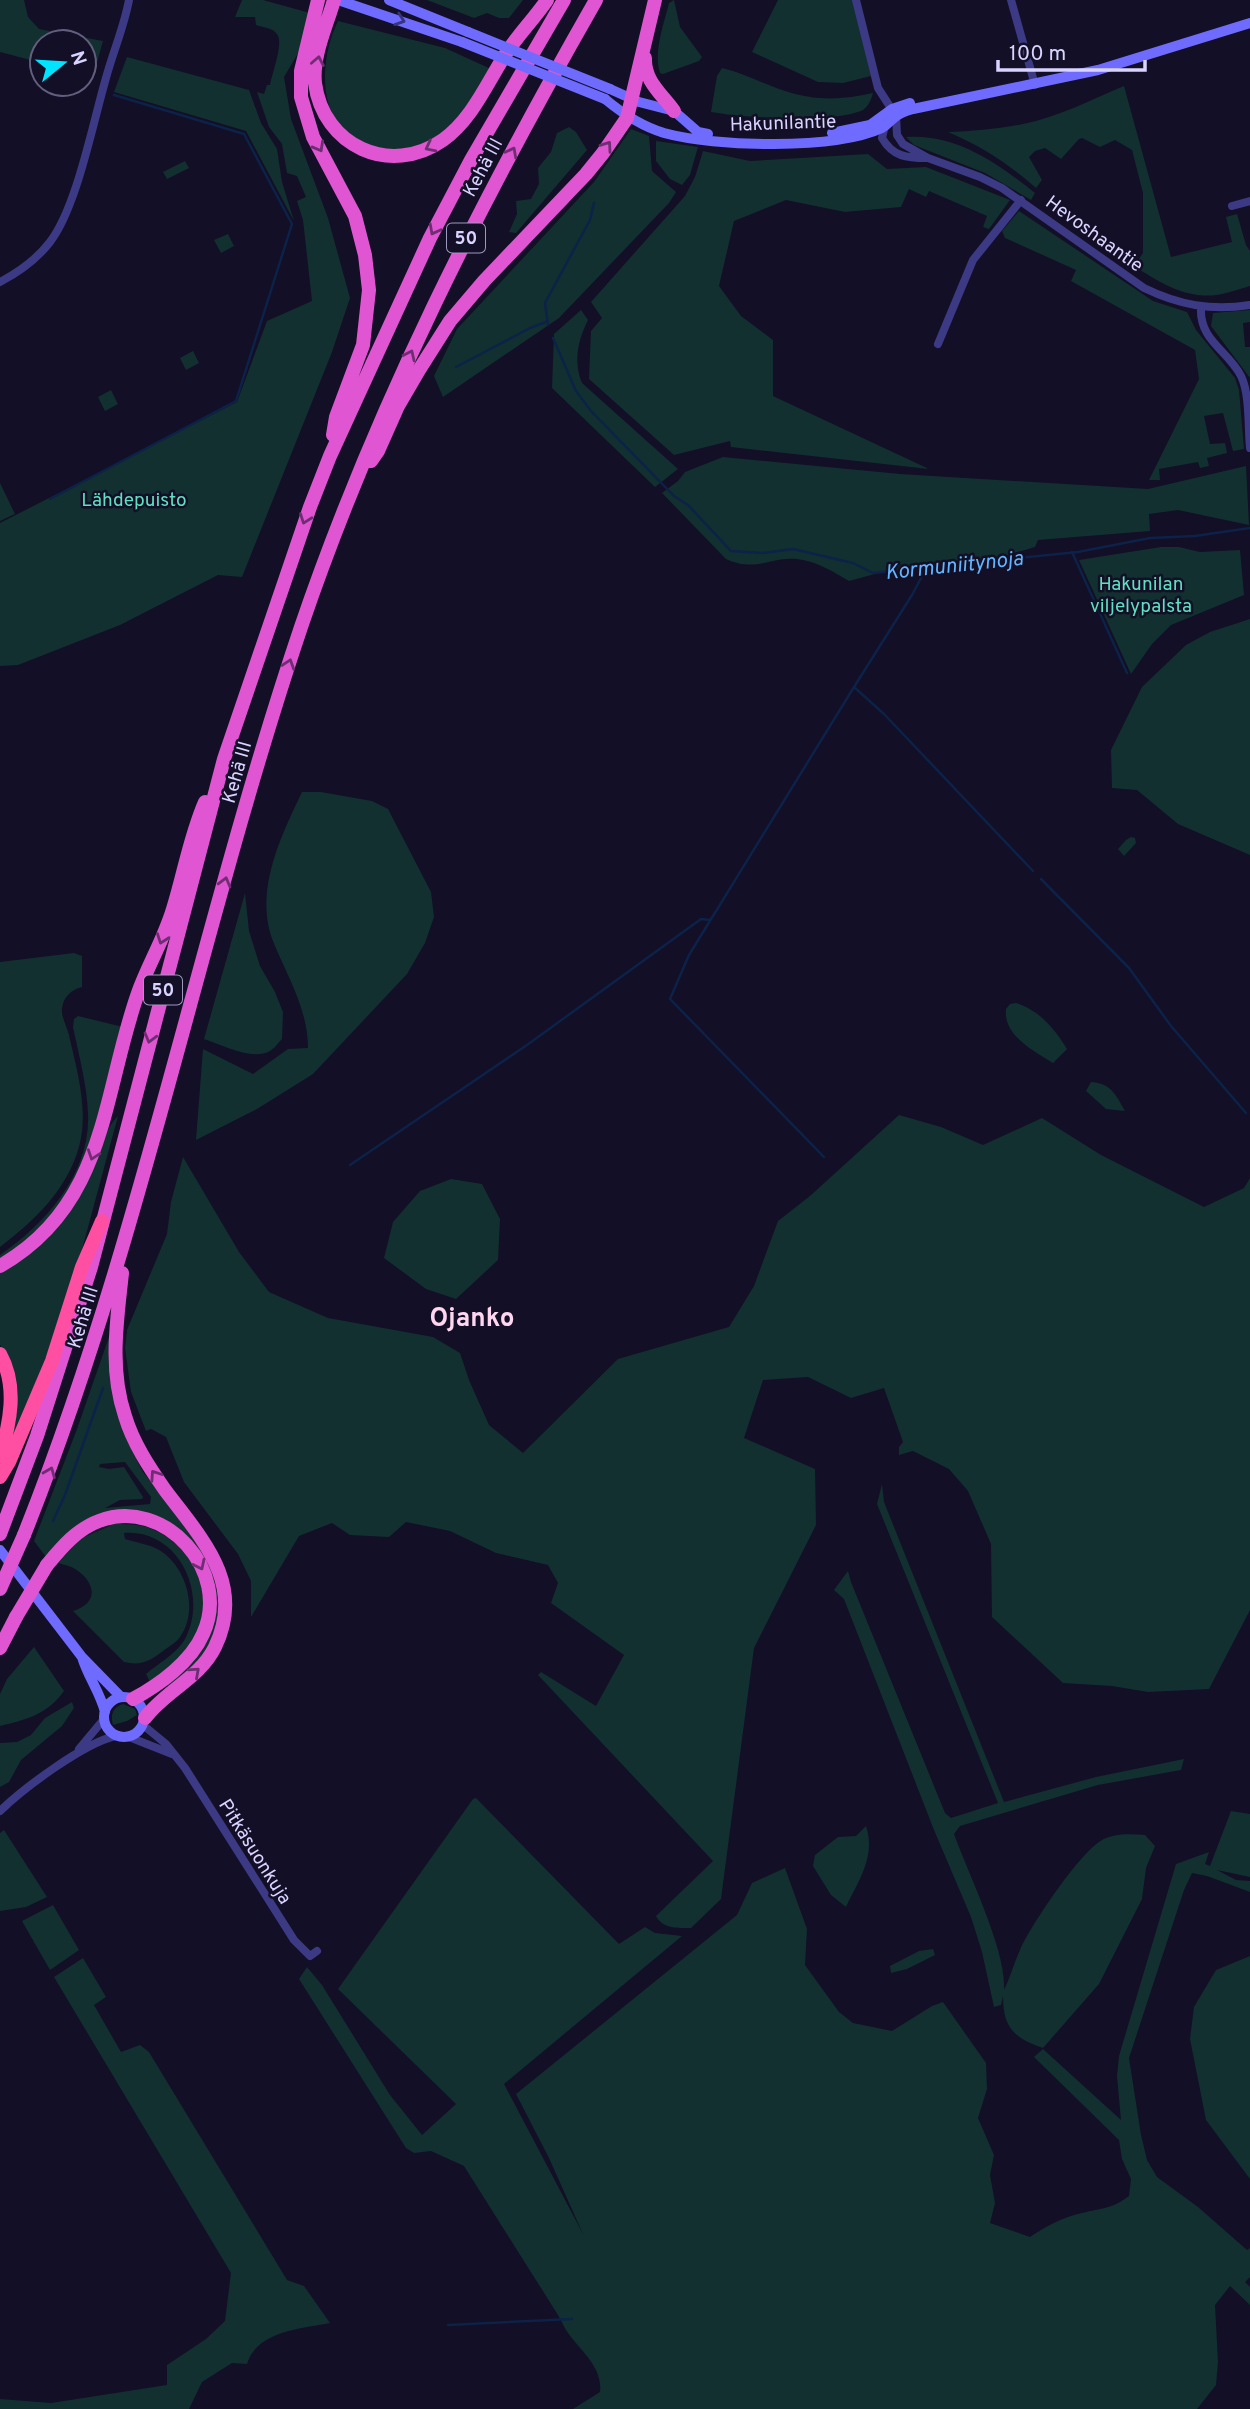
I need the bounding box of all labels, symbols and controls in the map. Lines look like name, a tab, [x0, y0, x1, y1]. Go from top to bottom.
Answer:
one-way arrow	[394, 12, 406, 26]
north arrow	[28, 28, 98, 98]
scale bar	[998, 28, 1145, 72]
text: 100 m	[1009, 41, 1066, 68]
text: N	[64, 48, 91, 69]
one-way arrow	[309, 55, 324, 67]
street label: Hakunilantie	[729, 110, 837, 138]
street label: Kehä III	[458, 134, 509, 202]
one-way arrow	[424, 139, 437, 152]
one-way arrow	[311, 140, 324, 153]
one-way arrow	[599, 141, 611, 154]
one-way arrow	[504, 146, 517, 159]
street label: Hevoshaantie	[1040, 191, 1148, 278]
one-way arrow	[429, 223, 442, 235]
road number: 50	[447, 224, 485, 252]
one-way arrow	[402, 350, 416, 362]
park label: Lähdepuisto	[81, 489, 187, 513]
one-way arrow	[299, 513, 313, 525]
water label: Kormuniitynoja	[884, 546, 1025, 587]
park label: Hakunilan viljelypalsta	[1090, 573, 1192, 619]
one-way arrow	[281, 658, 295, 671]
street label: Kehä III	[218, 739, 258, 806]
one-way arrow	[217, 876, 231, 888]
one-way arrow	[157, 933, 171, 945]
road number: 50	[144, 975, 182, 1004]
one-way arrow	[144, 1032, 158, 1044]
one-way arrow	[86, 1149, 101, 1161]
street label: Kehä III	[63, 1284, 105, 1351]
district label: Ojanko	[430, 1303, 514, 1336]
one-way arrow	[41, 1466, 55, 1478]
one-way arrow	[151, 1470, 163, 1483]
one-way arrow	[192, 1558, 206, 1570]
one-way arrow	[187, 1668, 200, 1680]
street label: Pitkäsuonkuja	[212, 1795, 296, 1909]

